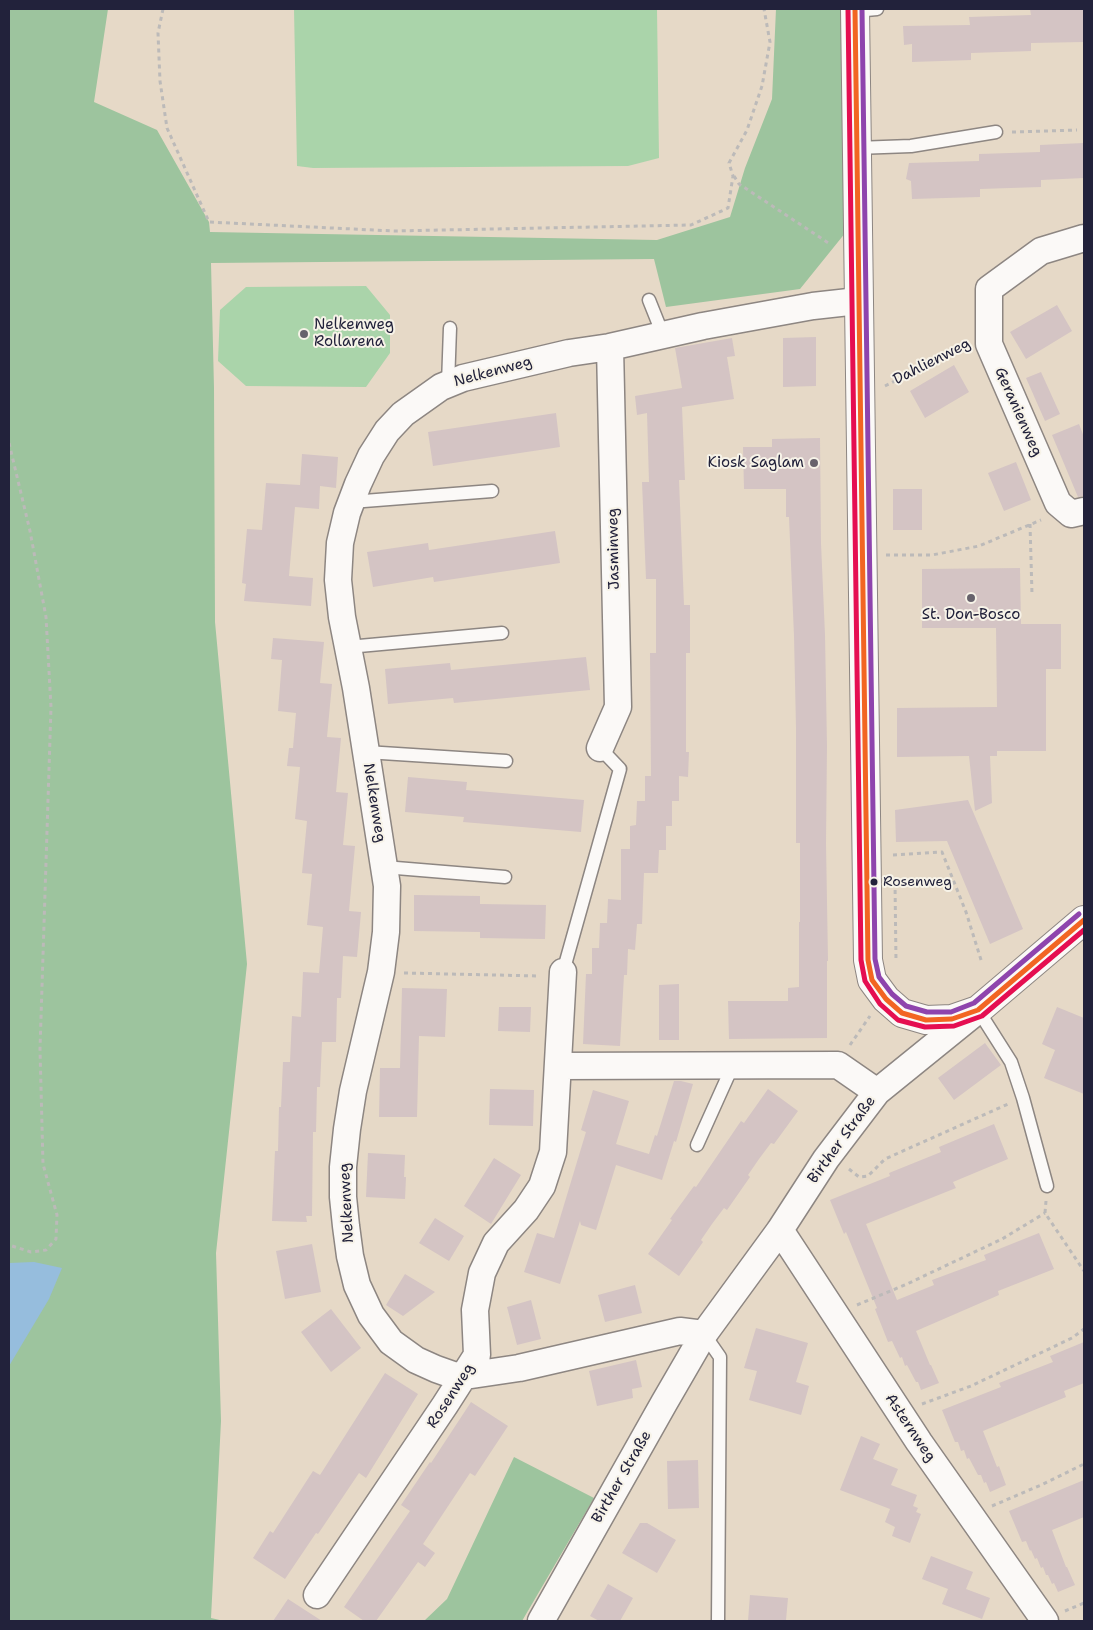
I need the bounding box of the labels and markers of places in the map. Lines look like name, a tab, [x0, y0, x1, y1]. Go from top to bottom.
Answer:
place label: Nelkenweg Rollarena	[314, 316, 394, 351]
marker: Nelkenweg Rollarena	[298, 328, 310, 340]
place label: Kiosk Saglam	[708, 454, 804, 472]
marker: Kiosk Saglam	[808, 457, 820, 469]
marker: St. Don-Bosco	[965, 592, 977, 604]
place label: St. Don-Bosco	[922, 606, 1020, 624]
place label: Rosenweg	[883, 874, 952, 890]
marker: Rosenweg	[869, 877, 879, 887]

